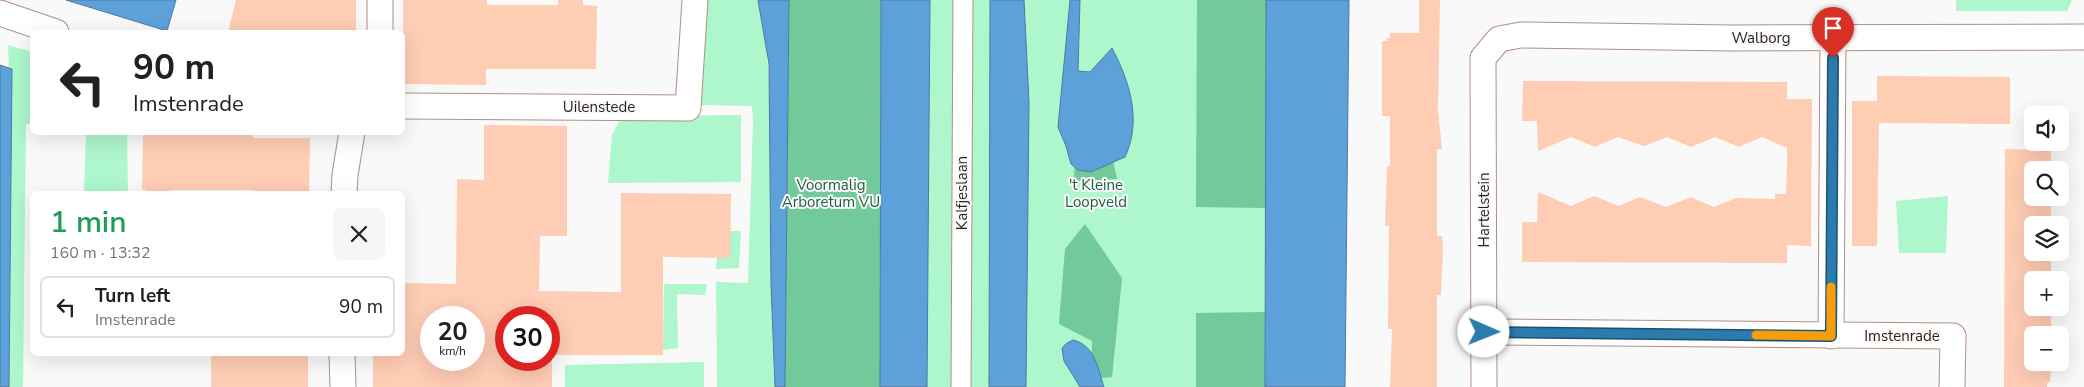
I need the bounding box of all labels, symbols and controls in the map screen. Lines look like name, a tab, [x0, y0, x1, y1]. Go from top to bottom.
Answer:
pin	[1812, 7, 1854, 58]
icon: arrive	[1819, 14, 1847, 42]
street label: Walborg	[1731, 28, 1791, 48]
text: 90 m	[133, 44, 215, 91]
icon: left	[50, 50, 115, 115]
text: Imstenrade	[133, 89, 244, 119]
street label: Uilenstede	[563, 97, 635, 117]
map controls	[2024, 106, 2069, 371]
button: sound	[2024, 106, 2069, 151]
street label: Kalfjeslaan	[952, 156, 972, 230]
button: search	[2024, 161, 2069, 206]
street label: Hartelstein	[1474, 173, 1494, 247]
park label: Voormalig Arboretum VU	[782, 175, 880, 212]
park label: 't Kleine Loopveld	[1065, 175, 1127, 212]
text: 1 min	[50, 202, 126, 243]
button: close	[333, 208, 385, 260]
button: layers	[2024, 216, 2069, 261]
text: 160 m · 13:32	[50, 242, 151, 264]
button: +	[2024, 271, 2069, 316]
text: Turn left	[95, 283, 170, 309]
icon: left	[52, 293, 80, 321]
text: 90 m	[339, 294, 383, 320]
position arrow	[1457, 305, 1509, 357]
speed limit sign: 30	[495, 306, 560, 371]
text: Imstenrade	[95, 309, 176, 331]
text: 20	[437, 315, 468, 349]
street label: Imstenrade	[1864, 326, 1940, 346]
button: −	[2024, 326, 2069, 371]
text: km/h	[439, 343, 466, 359]

